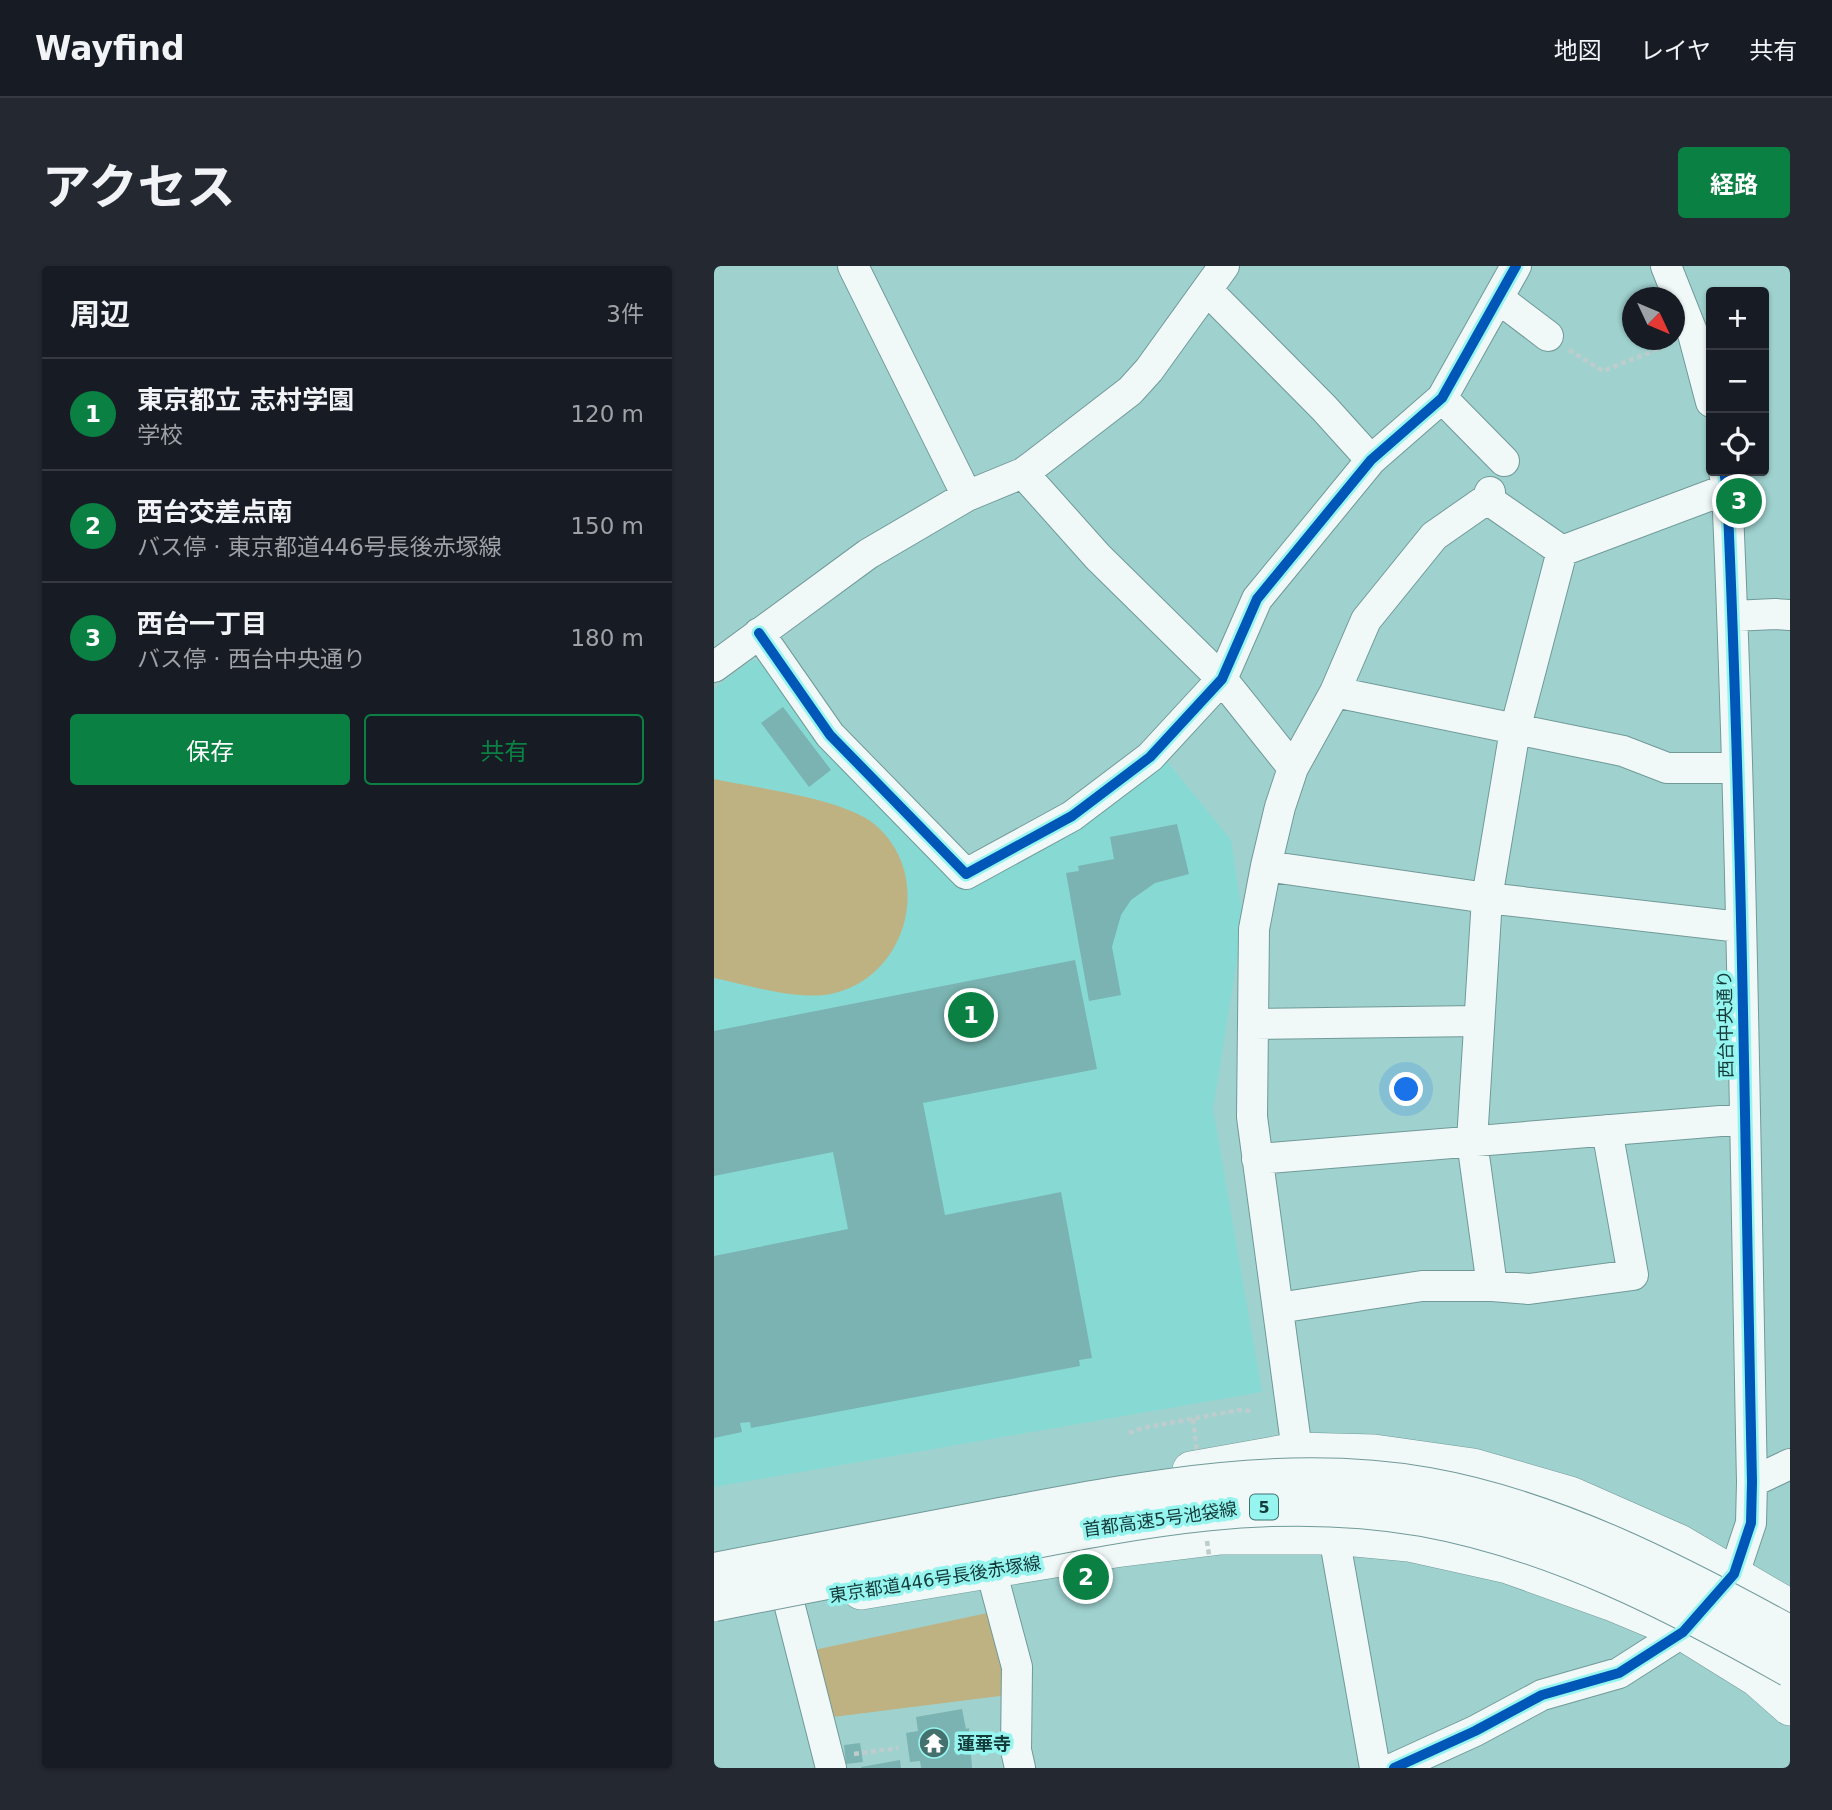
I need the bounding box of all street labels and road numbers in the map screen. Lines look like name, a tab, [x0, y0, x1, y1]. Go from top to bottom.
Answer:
street label: 西台中央通り	[1714, 970, 1736, 1078]
road number: 5	[1250, 1494, 1278, 1520]
street label: 首都高速5号池袋線	[1082, 1498, 1238, 1540]
street label: 東京都道446号長後赤塚線	[827, 1552, 1043, 1606]

